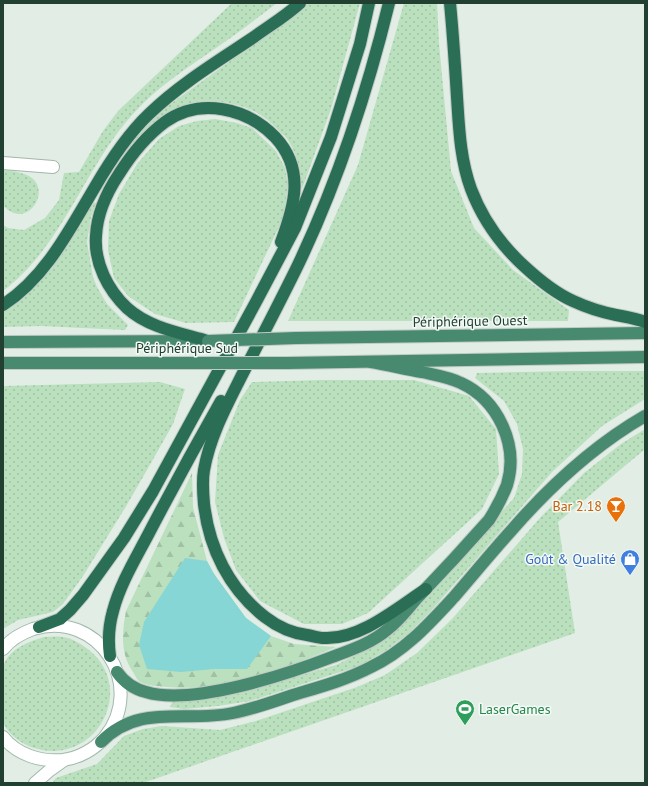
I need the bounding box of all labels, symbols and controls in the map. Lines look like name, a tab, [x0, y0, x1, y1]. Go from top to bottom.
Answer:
street label: Périphérique Ouest	[413, 311, 528, 331]
street label: Périphérique Sud	[136, 339, 238, 357]
bar icon: Bar 2.18	[605, 495, 627, 523]
place label: Bar 2.18	[552, 497, 602, 515]
shop icon: Goût & Qualité	[619, 548, 641, 576]
place label: Goût & Qualité	[525, 550, 616, 568]
sports icon: LaserGames	[454, 698, 476, 726]
place label: LaserGames	[479, 700, 551, 718]

